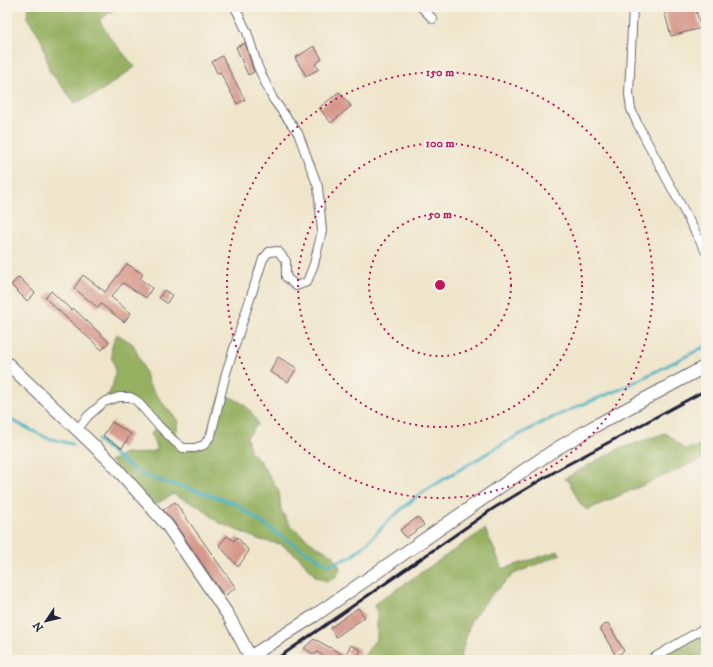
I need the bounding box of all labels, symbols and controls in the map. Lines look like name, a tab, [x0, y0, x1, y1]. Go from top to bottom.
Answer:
text: 150 m	[426, 65, 454, 80]
text: 100 m	[426, 136, 454, 151]
text: 50 m	[427, 207, 452, 222]
centre of rings	[433, 278, 447, 292]
north arrow	[26, 601, 66, 641]
text: N	[30, 618, 47, 634]

